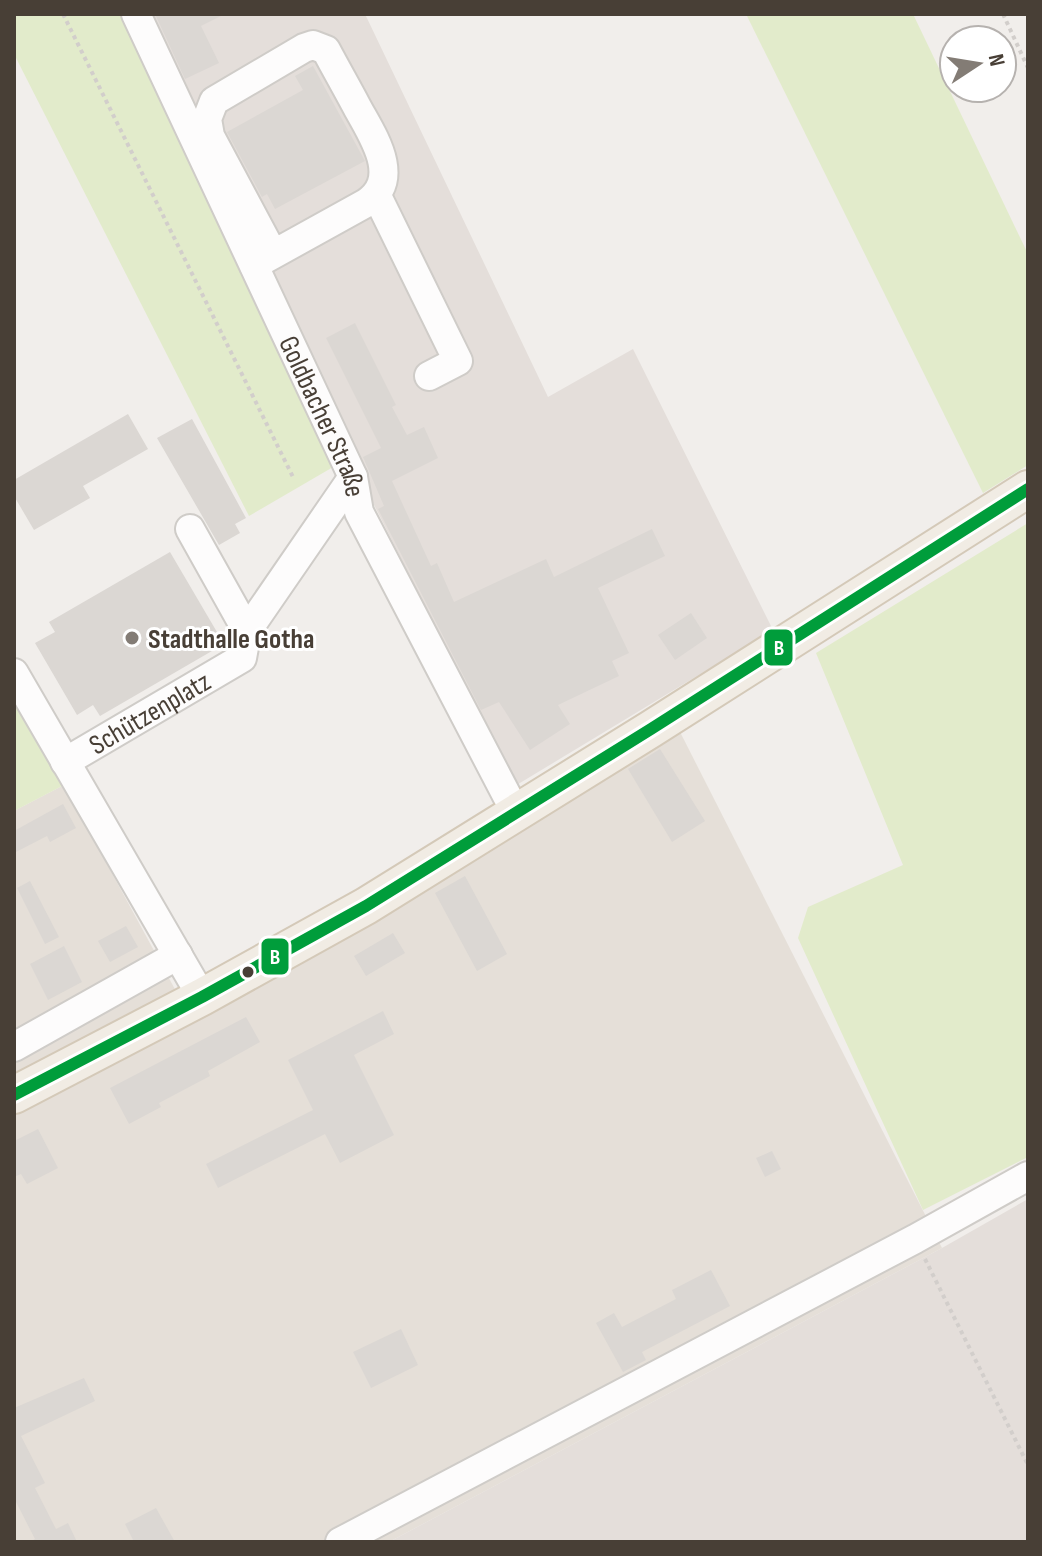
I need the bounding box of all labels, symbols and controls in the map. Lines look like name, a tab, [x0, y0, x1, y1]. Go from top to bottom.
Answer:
north arrow	[938, 24, 1018, 104]
text: N	[982, 52, 1011, 69]
street label: Goldbacher Straße	[271, 331, 371, 499]
place label: Stadthalle Gotha	[148, 623, 314, 656]
line badge: B	[763, 628, 794, 667]
marker: Stadthalle Gotha	[123, 629, 141, 647]
text: B	[774, 635, 784, 662]
street label: Schützenplatz	[84, 665, 217, 762]
line badge: B	[260, 937, 290, 976]
text: B	[270, 944, 280, 971]
unlabelled marker	[240, 964, 256, 980]

